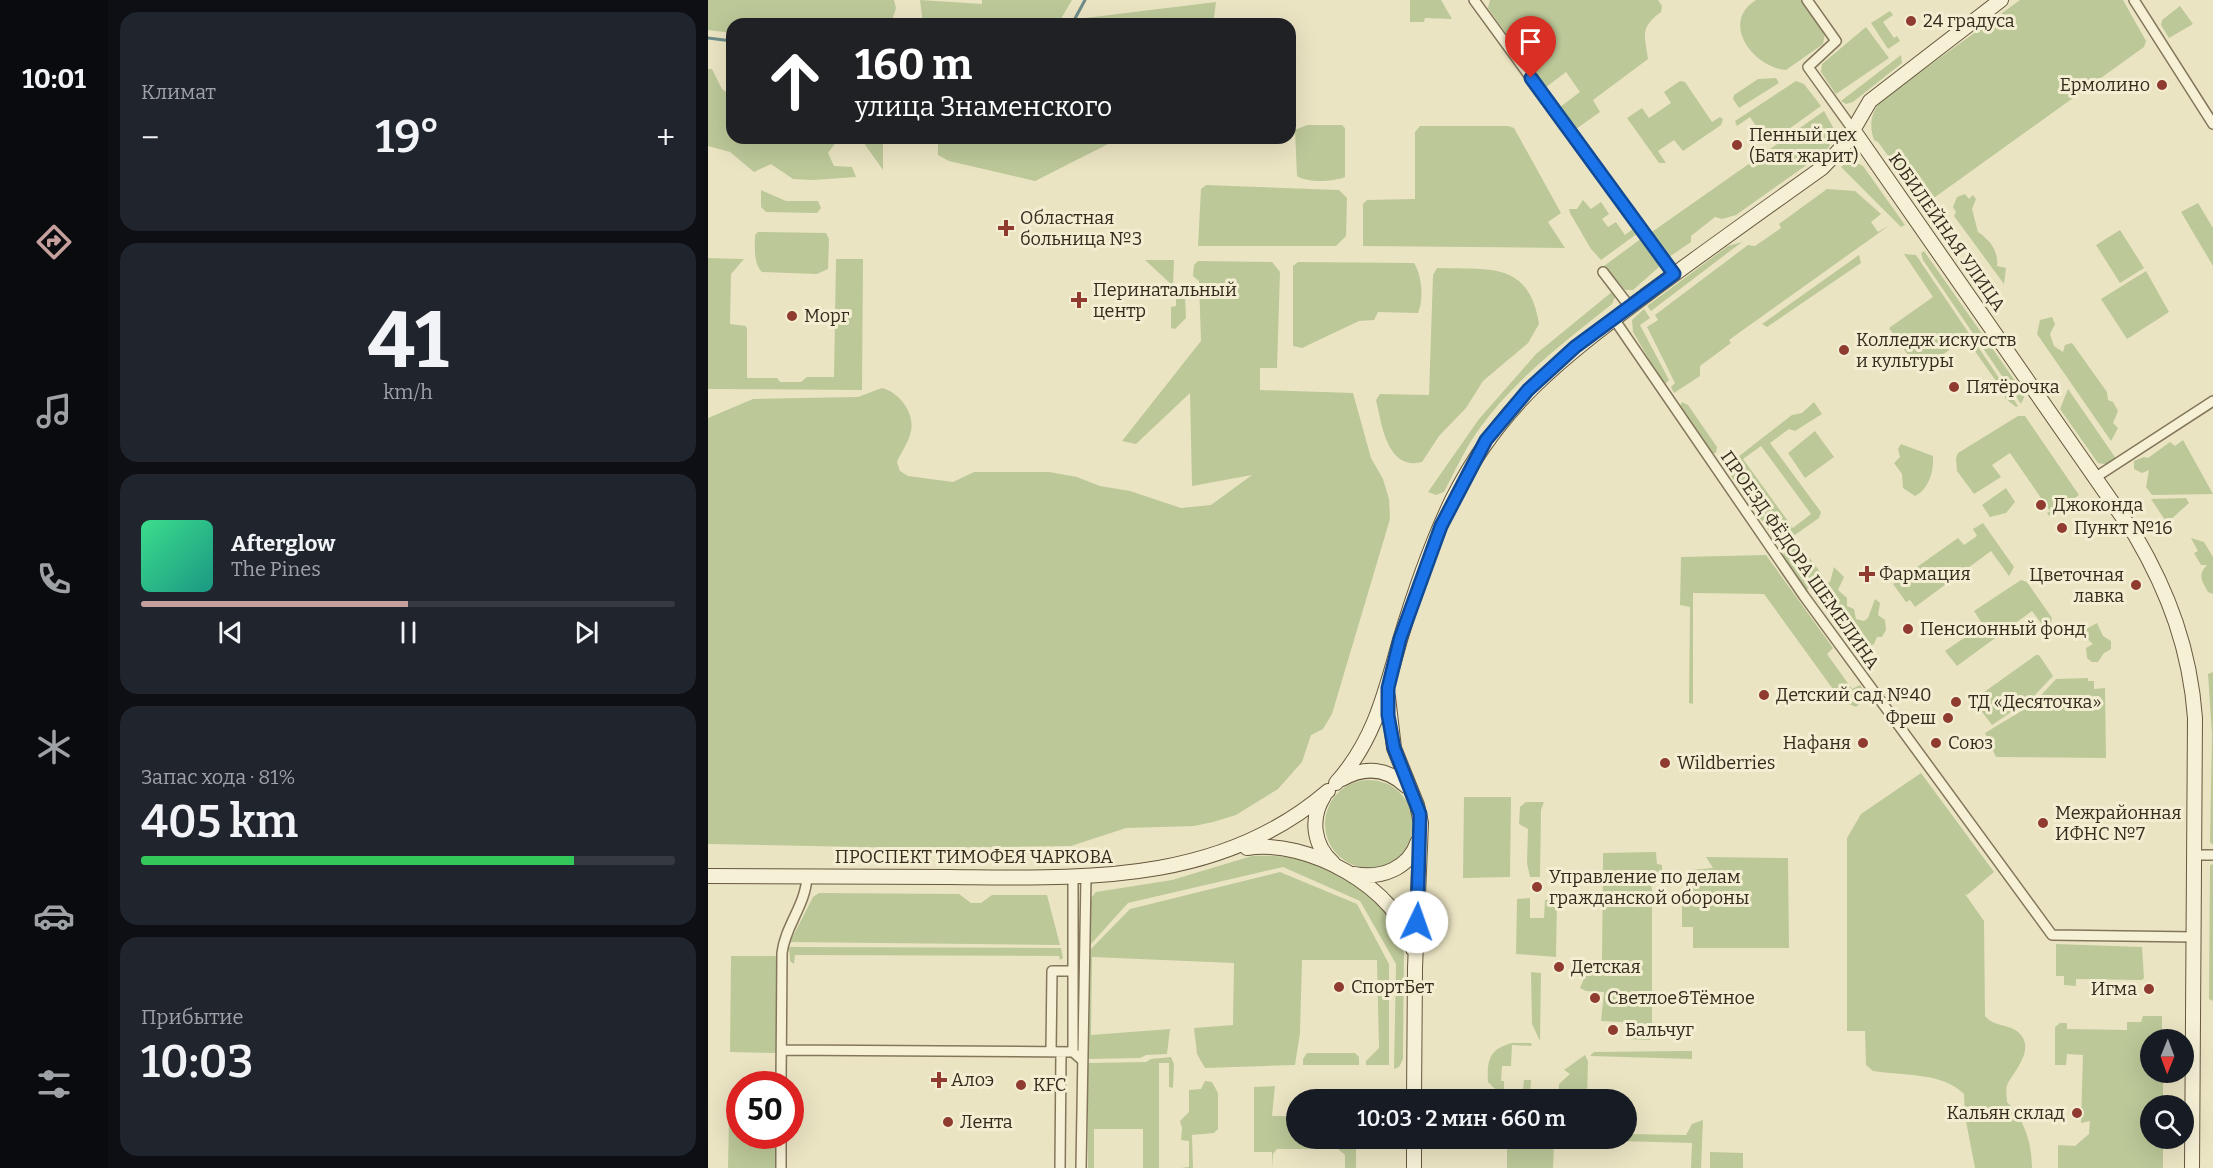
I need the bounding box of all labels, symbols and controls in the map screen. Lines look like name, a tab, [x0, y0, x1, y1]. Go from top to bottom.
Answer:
place label: 24 градуса	[1923, 10, 2015, 32]
marker: 24 градуса	[1904, 14, 1918, 28]
pin	[1505, 16, 1556, 78]
icon: arrive	[1514, 25, 1547, 58]
text: 160 m	[855, 40, 972, 90]
icon: ahead	[756, 42, 834, 120]
text: 10:01	[22, 63, 86, 95]
place label: Ермолино	[2060, 74, 2150, 96]
marker: Ермолино	[2155, 78, 2169, 92]
text: Климат	[141, 80, 216, 104]
text: улица Знаменского	[855, 91, 1112, 123]
text: 19°	[375, 110, 440, 164]
text: −	[141, 118, 159, 158]
text: +	[656, 118, 675, 158]
place label: Пенный цех (Батя жарит)	[1749, 124, 1859, 167]
marker: Пенный цех (Батя жарит)	[1730, 138, 1744, 152]
street label: ЮБИЛЕЙНАЯ УЛИЦА	[1884, 149, 2010, 316]
place label: Областная больница №3	[1020, 207, 1142, 250]
marker: Областная больница №3	[997, 219, 1015, 237]
icon: directions	[33, 221, 75, 263]
place label: Перинатальный центр	[1093, 279, 1237, 322]
marker: Перинатальный центр	[1070, 291, 1088, 309]
text: 41	[367, 294, 449, 388]
place label: Морг	[804, 305, 850, 327]
marker: Морг	[785, 309, 799, 323]
place label: Колледж искусств и культуры	[1856, 329, 2016, 372]
marker: Колледж искусств и культуры	[1837, 343, 1851, 357]
place label: Пятёрочка	[1966, 376, 2060, 398]
text: km/h	[383, 380, 433, 404]
marker: Пятёрочка	[1947, 380, 1961, 394]
icon: music	[33, 390, 75, 432]
street label: ПРОЕЗД ФЁДОРА ШЕМЕЛИНА	[1716, 447, 1884, 674]
place label: Джоконда	[2053, 494, 2143, 516]
marker: Джоконда	[2034, 498, 2048, 512]
place label: Пункт №16	[2074, 517, 2173, 539]
marker: Пункт №16	[2055, 521, 2069, 535]
text: Afterglow	[231, 530, 335, 557]
text: The Pines	[231, 557, 321, 581]
icon: phone	[33, 558, 75, 600]
place label: Фармация	[1879, 563, 1971, 585]
place label: Цветочная лавка	[2029, 564, 2124, 607]
marker: Фармация	[1860, 567, 1874, 581]
marker: Цветочная лавка	[2129, 578, 2143, 592]
icon: previous	[214, 616, 247, 649]
icon: pause	[392, 616, 425, 649]
icon: next	[570, 616, 603, 649]
place label: Пенсионный фонд	[1920, 618, 2086, 640]
marker: Пенсионный фонд	[1901, 622, 1915, 636]
place label: Детский сад №40	[1776, 684, 1931, 706]
marker: Детский сад №40	[1757, 688, 1771, 702]
place label: ТД «Десяточка»	[1968, 691, 2101, 713]
marker: ТД «Десяточка»	[1949, 695, 1963, 709]
place label: Фреш	[1885, 707, 1936, 729]
marker: Фреш	[1941, 711, 1955, 725]
icon: climate	[33, 726, 75, 768]
place label: Нафаня	[1783, 732, 1851, 754]
place label: Союз	[1948, 732, 1993, 754]
marker: Нафаня	[1856, 736, 1870, 750]
marker: Союз	[1929, 736, 1943, 750]
place label: Wildberries	[1677, 752, 1775, 774]
marker: Wildberries	[1658, 756, 1672, 770]
text: Запас хода · 81%	[141, 765, 295, 789]
text: 405 km	[141, 795, 298, 849]
place label: Межрайонная ИФНС №7	[2055, 802, 2181, 845]
marker: Межрайонная ИФНС №7	[2036, 816, 2050, 830]
street label: ПРОСПЕКТ ТИМОФЕЯ ЧАРКОВА	[835, 846, 1113, 868]
place label: Управление по делам гражданской обороны	[1549, 866, 1749, 909]
marker: Управление по делам гражданской обороны	[1530, 880, 1544, 894]
position arrow	[1385, 890, 1449, 954]
icon: car	[33, 895, 75, 937]
place label: Детская	[1571, 956, 1641, 978]
marker: Детская	[1552, 960, 1566, 974]
place label: СпортБет	[1351, 976, 1434, 998]
place label: Игма	[2091, 978, 2137, 1000]
marker: СпортБет	[1332, 980, 1346, 994]
marker: Игма	[2142, 982, 2156, 996]
place label: Светлое&Тёмное	[1607, 987, 1755, 1009]
marker: Светлое&Тёмное	[1588, 991, 1602, 1005]
text: Прибытие	[141, 1005, 243, 1029]
place label: Бальчуг	[1625, 1019, 1694, 1041]
marker: Бальчуг	[1606, 1023, 1620, 1037]
north arrow	[2140, 1029, 2194, 1083]
map controls	[2140, 1029, 2194, 1149]
text: 10:03	[141, 1035, 253, 1089]
icon: filters	[33, 1063, 75, 1105]
place label: Алоэ	[951, 1069, 994, 1091]
speed limit sign: 50	[726, 1071, 804, 1149]
marker: Алоэ	[932, 1073, 946, 1087]
place label: KFC	[1033, 1074, 1066, 1096]
marker: KFC	[1014, 1078, 1028, 1092]
button: search	[2140, 1095, 2194, 1149]
place label: Кальян склад	[1947, 1102, 2065, 1124]
text: 10:03 · 2 мин · 660 m	[1357, 1105, 1566, 1132]
marker: Кальян склад	[2070, 1106, 2084, 1120]
place label: Лента	[960, 1111, 1013, 1133]
marker: Лента	[941, 1115, 955, 1129]

